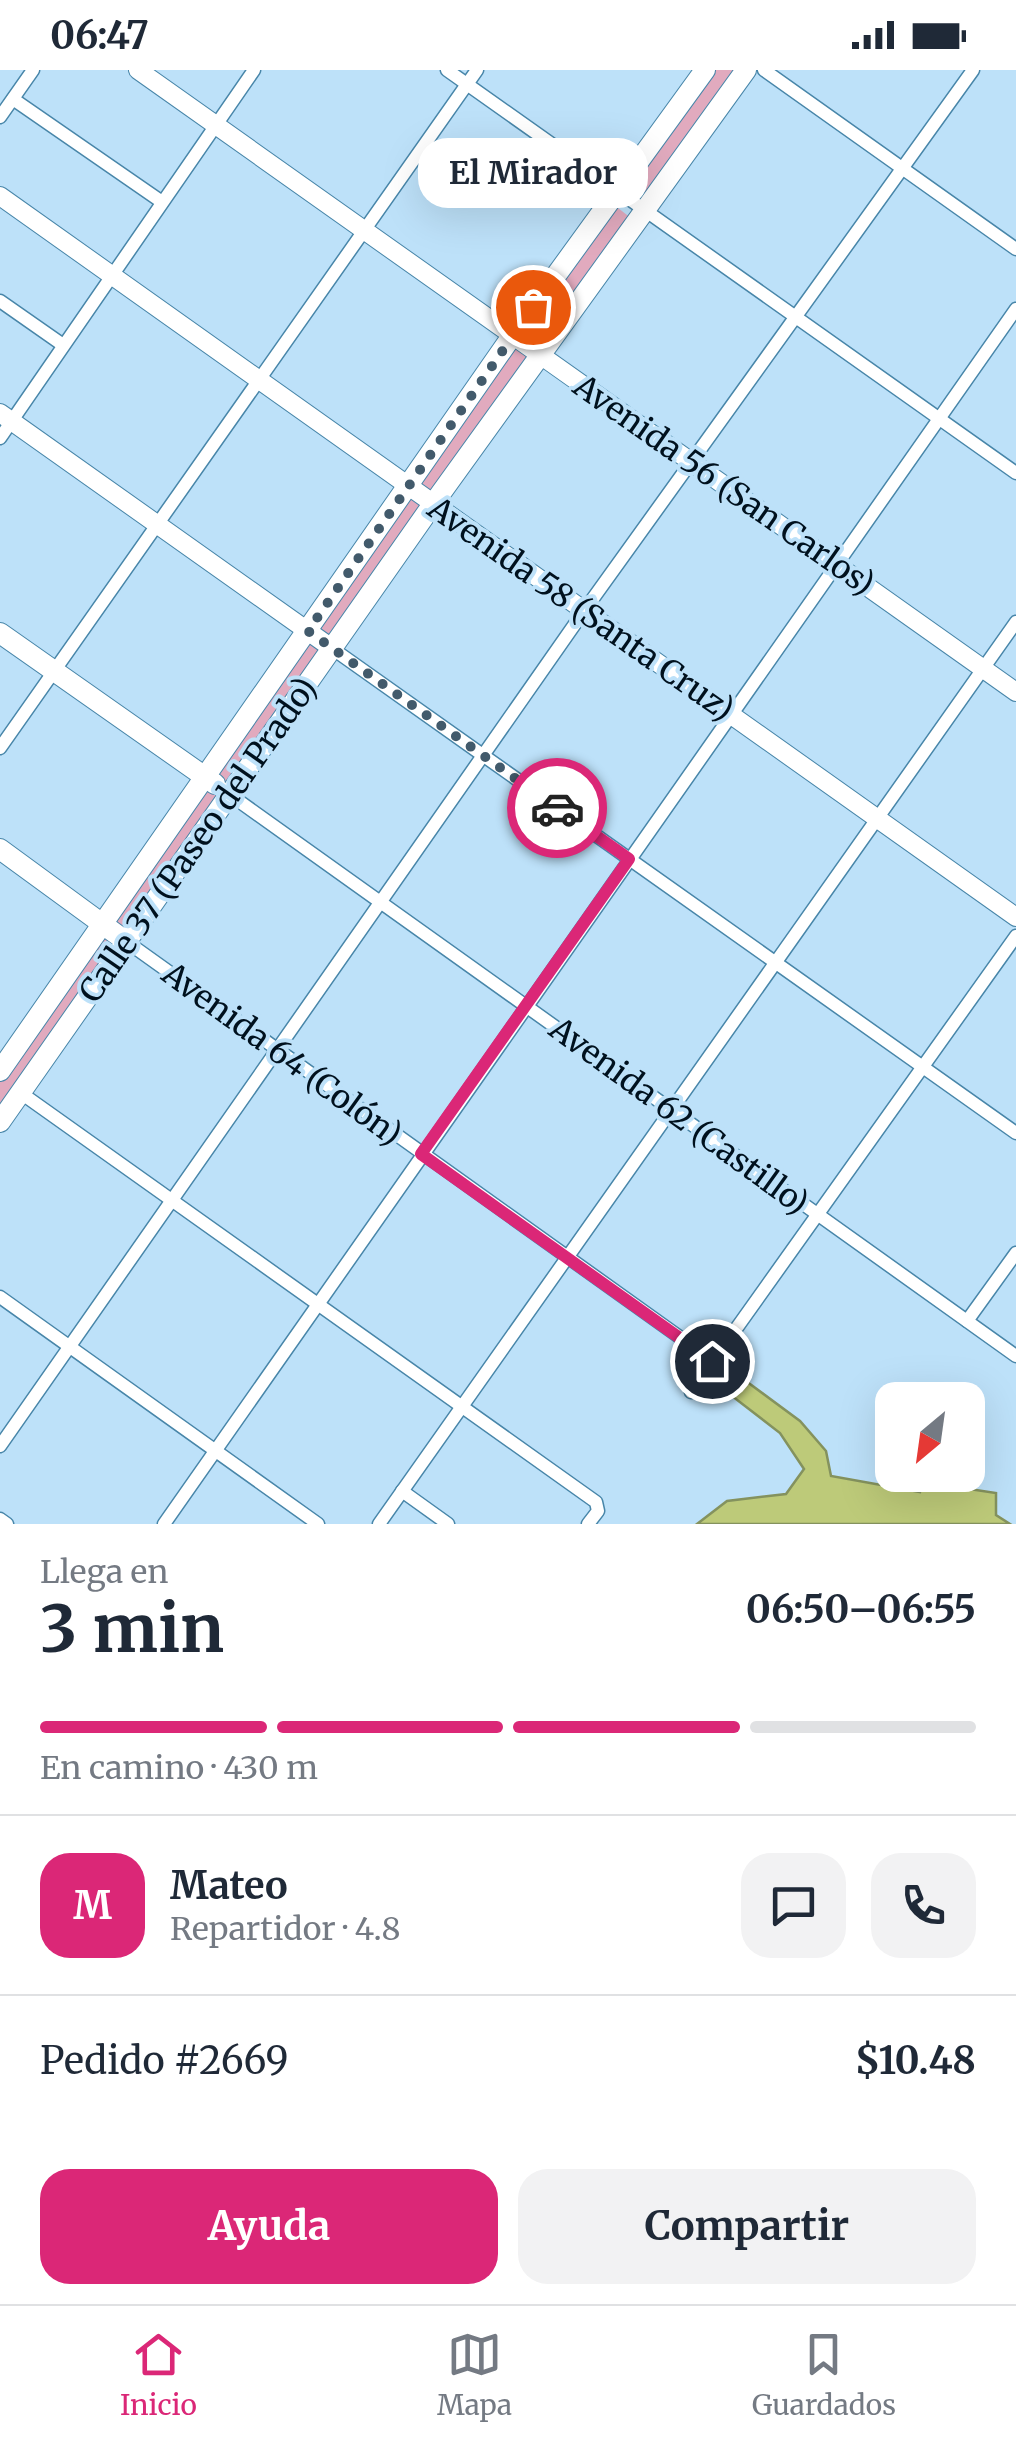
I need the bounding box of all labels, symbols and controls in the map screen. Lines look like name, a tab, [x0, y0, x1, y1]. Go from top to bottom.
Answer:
text: 06:47	[50, 12, 149, 59]
callout: El Mirador	[418, 137, 648, 207]
text: El Mirador	[449, 153, 617, 193]
pin	[491, 265, 576, 350]
icon: bag	[506, 280, 561, 335]
street label: Avenida 56 (San Carlos)	[565, 365, 882, 604]
street label: Avenida 58 (Santa Cruz)	[420, 488, 742, 730]
street label: Calle 37 (Paseo del Prado)	[70, 670, 326, 1010]
courier	[507, 758, 607, 858]
icon: car	[530, 781, 585, 836]
street label: Avenida 64 (Colón)	[154, 953, 410, 1154]
street label: Avenida 62 (Castillo)	[541, 1008, 816, 1223]
pin	[670, 1319, 755, 1404]
icon: home	[685, 1334, 740, 1389]
north arrow	[875, 1382, 985, 1492]
map controls	[875, 1382, 985, 1492]
text: Llega en	[40, 1552, 168, 1592]
text: 06:50–06:55	[746, 1586, 976, 1633]
text: 3 min	[40, 1588, 224, 1670]
text: En camino · 430 m	[40, 1748, 318, 1788]
button: chat	[741, 1853, 846, 1958]
button: phone	[871, 1853, 976, 1958]
text: Mateo	[170, 1862, 288, 1909]
text: M	[73, 1882, 112, 1929]
text: Repartidor · 4.8	[170, 1909, 401, 1949]
text: Pedido #2669	[40, 2037, 289, 2084]
text: $10.48	[855, 2037, 976, 2084]
button: Ayuda	[40, 2169, 498, 2284]
button: Compartir	[518, 2169, 976, 2284]
tab: Inicio	[120, 2327, 197, 2423]
tab: Mapa	[437, 2327, 512, 2423]
tab: Guardados	[752, 2327, 896, 2423]

